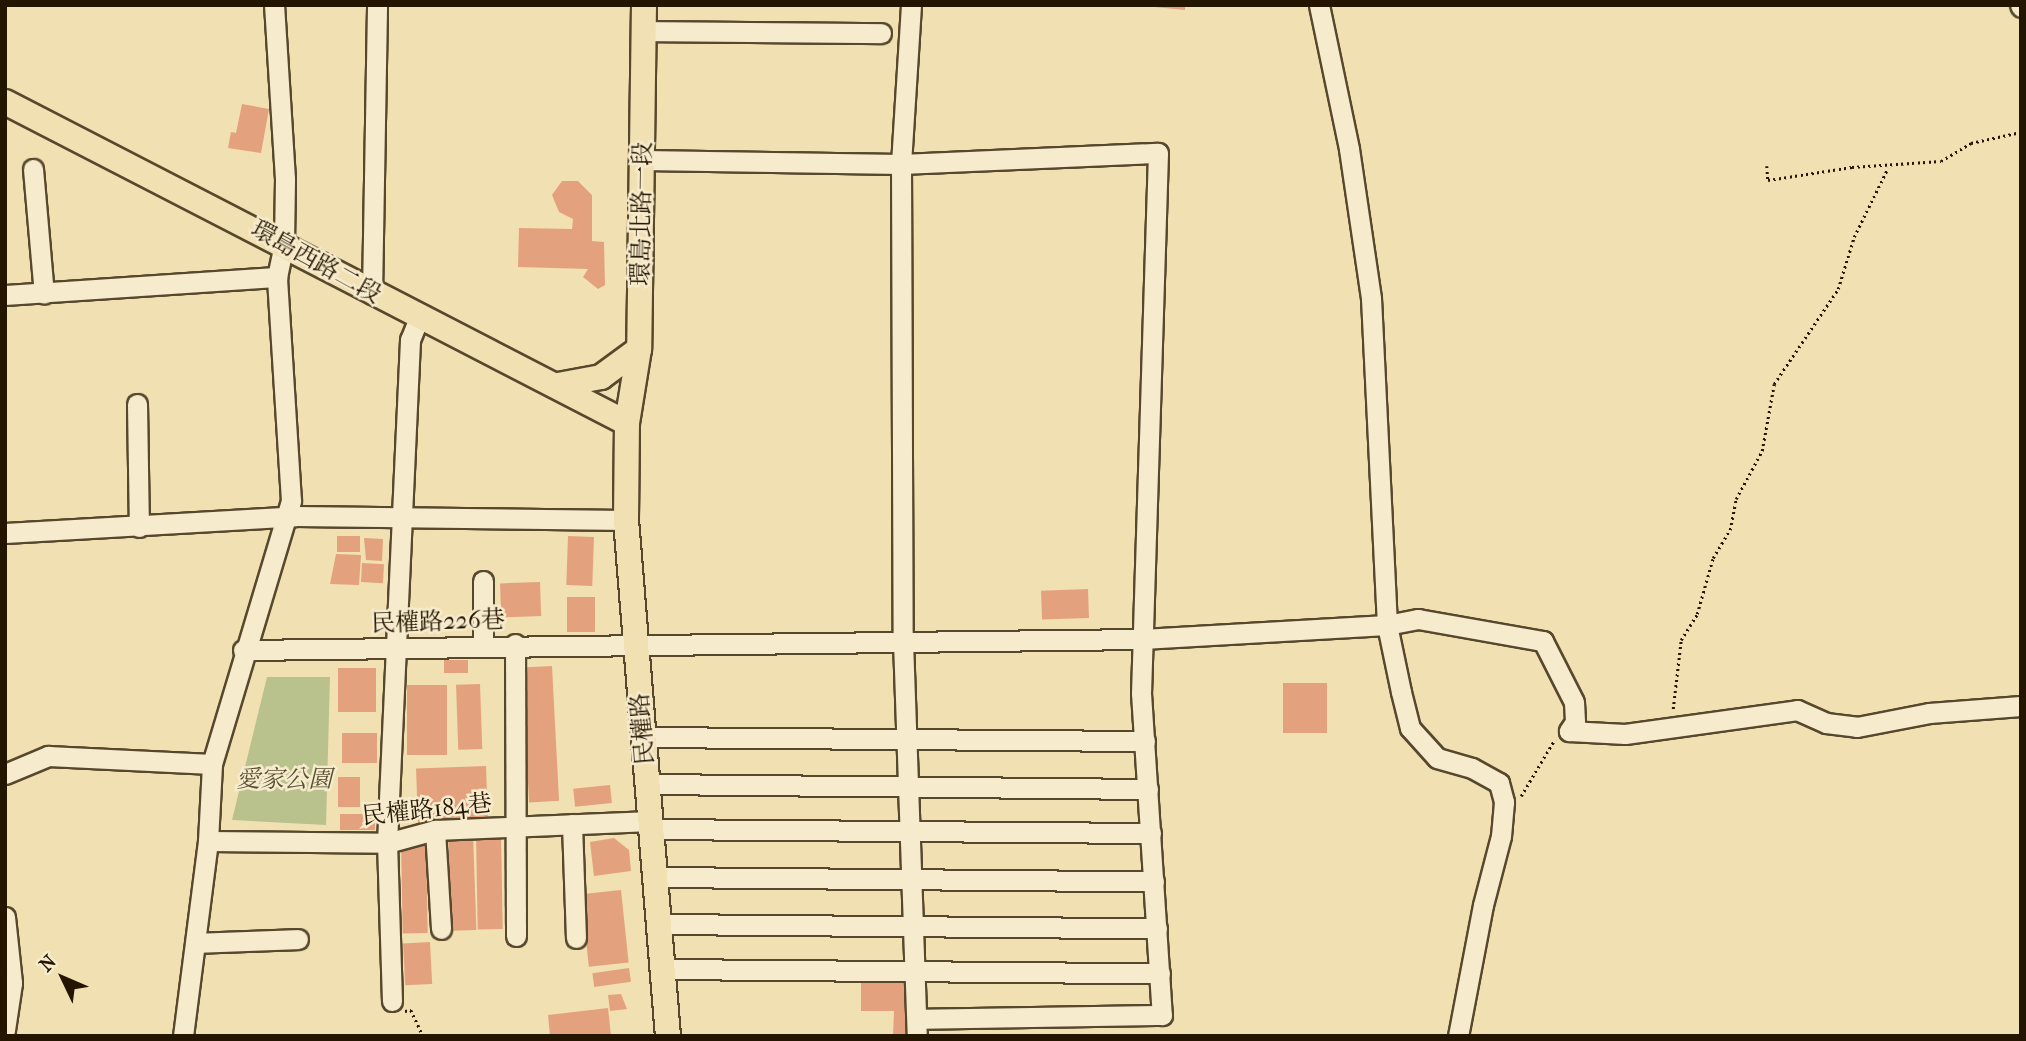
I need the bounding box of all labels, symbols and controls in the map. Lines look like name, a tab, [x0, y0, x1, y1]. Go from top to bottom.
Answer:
street label: 環島北路一段	[626, 142, 658, 286]
street label: 環島西路二段	[246, 214, 386, 310]
street label: 民權路226巷	[371, 605, 505, 639]
street label: 民權路	[626, 692, 660, 766]
park label: 愛家公園	[236, 766, 332, 794]
street label: 民權路184巷	[361, 789, 493, 831]
north arrow	[28, 943, 98, 1013]
text: N	[35, 951, 61, 976]

